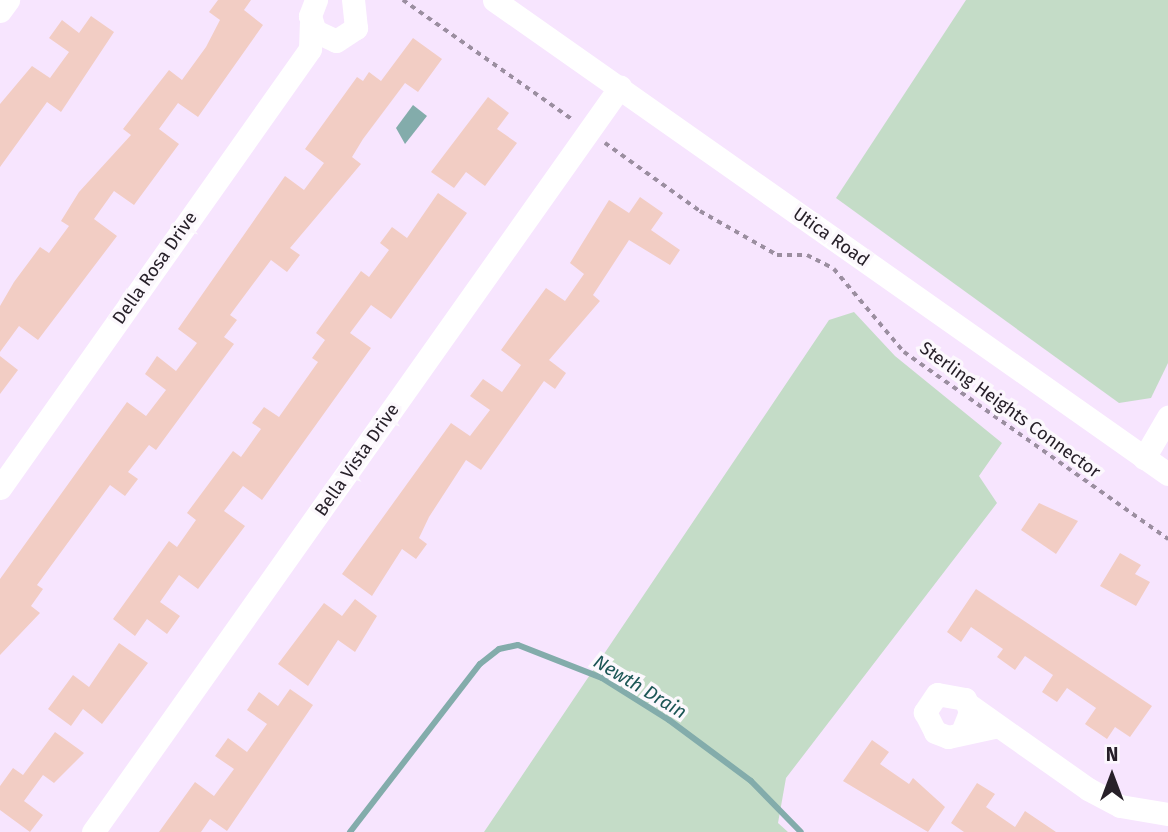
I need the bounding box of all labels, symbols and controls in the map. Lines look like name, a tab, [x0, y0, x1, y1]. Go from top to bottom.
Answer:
street label: Utica Road	[789, 203, 873, 271]
street label: Della Rosa Drive	[108, 208, 202, 328]
street label: Sterling Heights Connector	[915, 337, 1105, 483]
street label: Bella Vista Drive	[310, 400, 404, 520]
water label: Newth Drain	[589, 650, 691, 724]
north arrow	[1077, 741, 1147, 811]
text: N	[1106, 743, 1118, 766]

